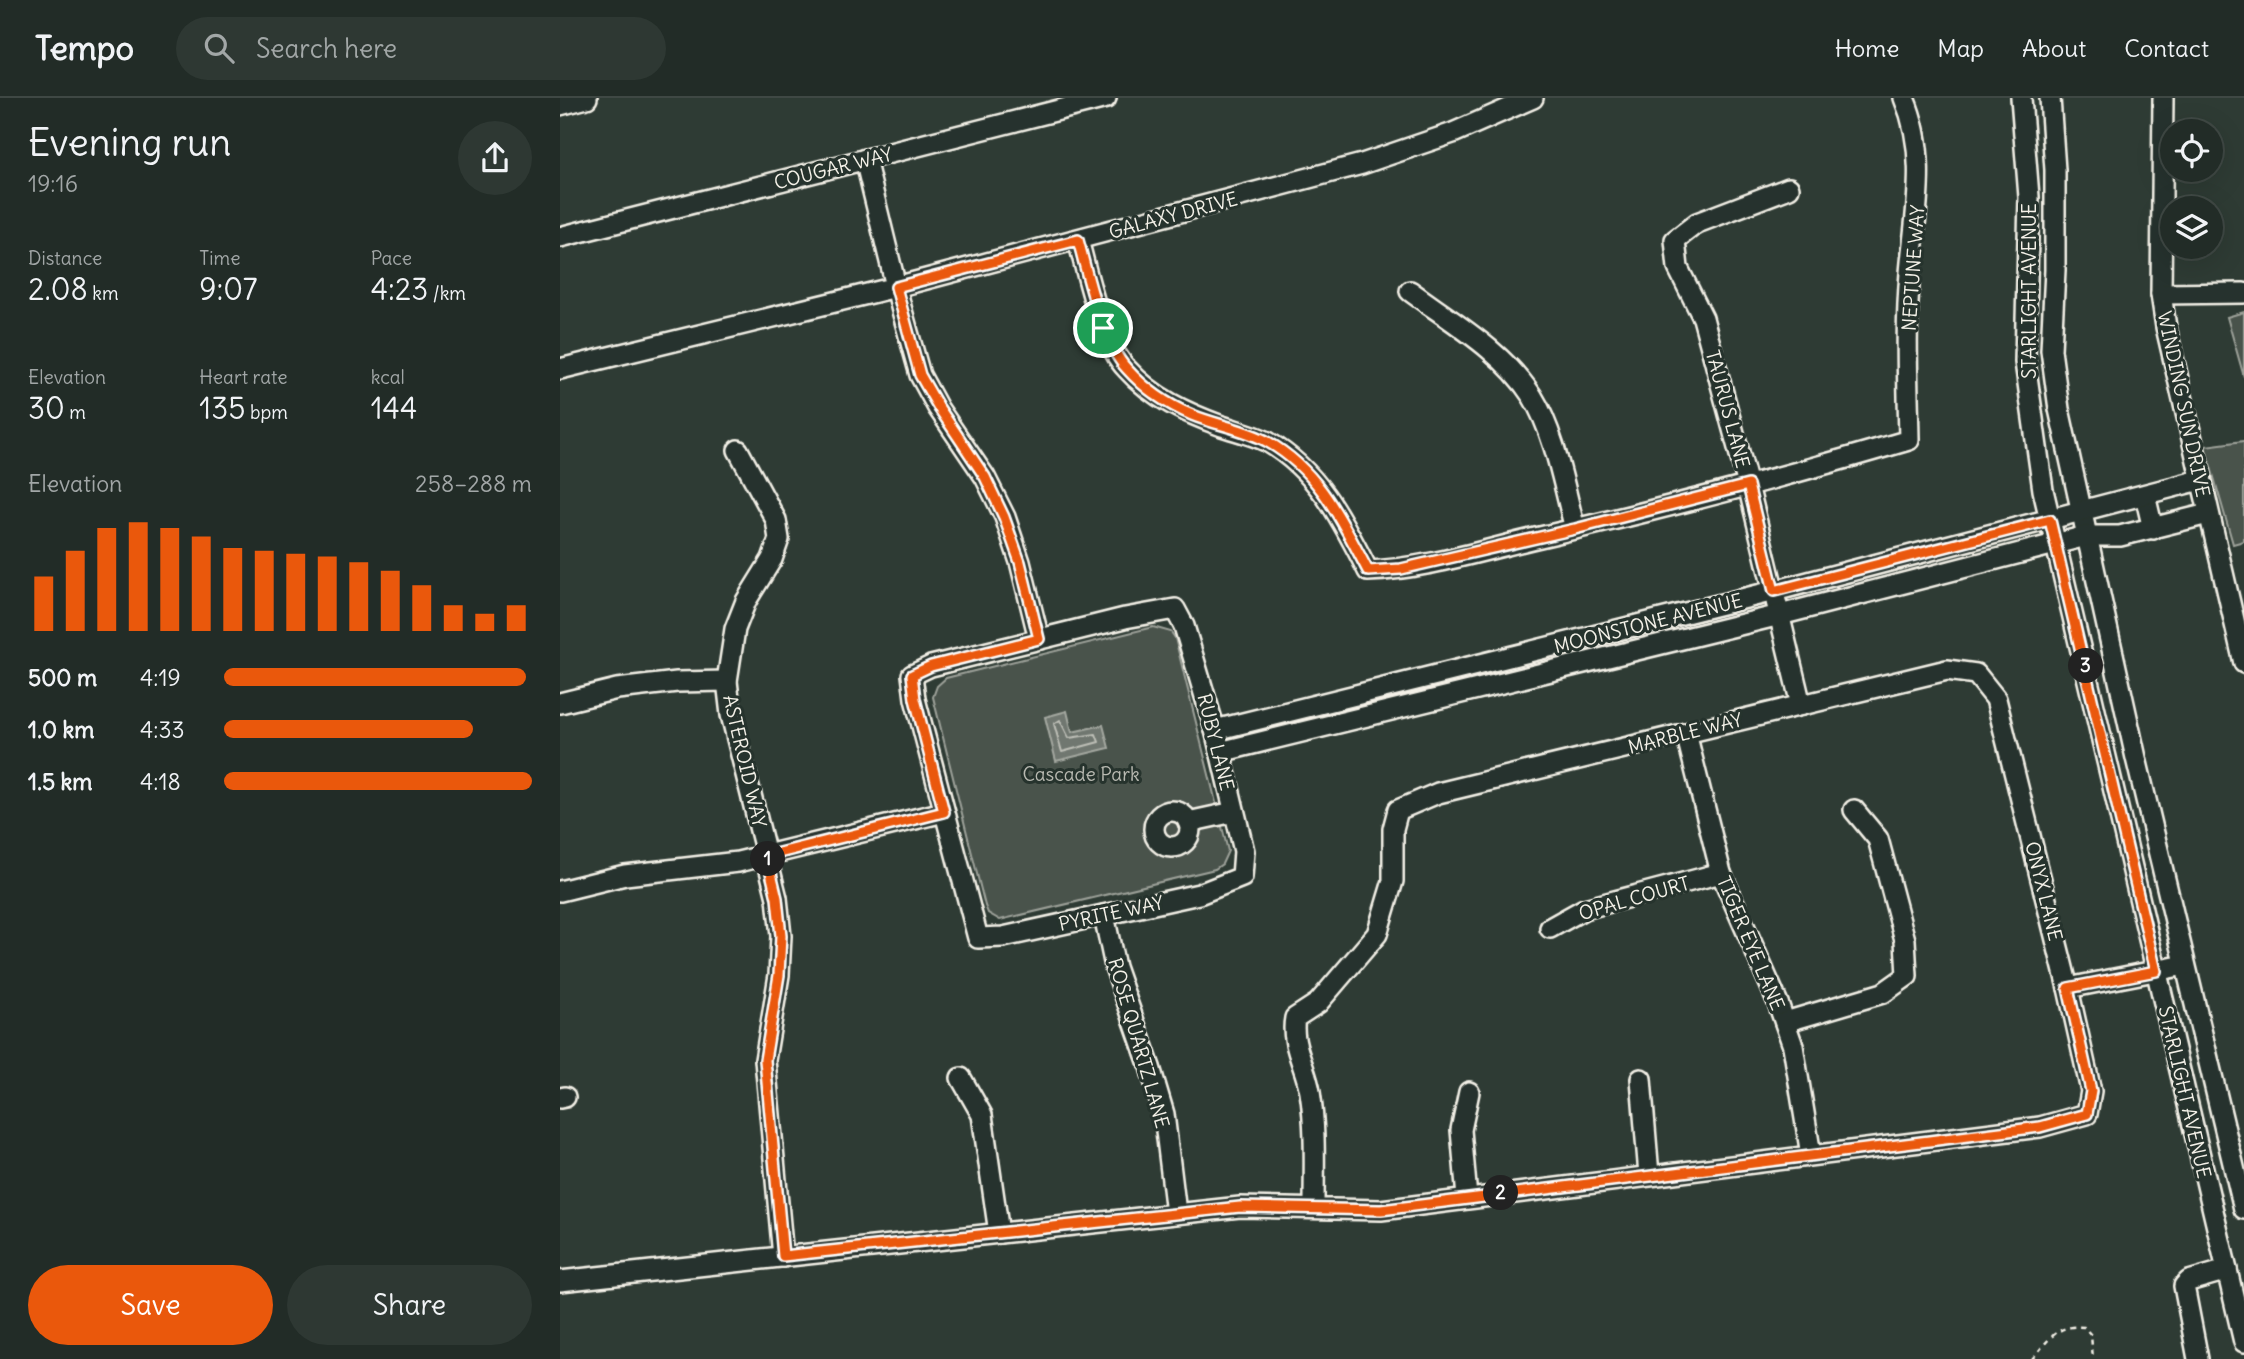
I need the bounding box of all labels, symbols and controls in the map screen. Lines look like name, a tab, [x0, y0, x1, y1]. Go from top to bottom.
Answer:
search box	[176, 17, 666, 80]
text: Tempo	[35, 27, 134, 69]
icon: search	[200, 29, 238, 67]
text: Search here	[256, 32, 397, 65]
text: Home	[1835, 33, 1899, 63]
text: Map	[1937, 33, 1984, 63]
text: About	[2022, 33, 2086, 63]
text: Contact	[2124, 33, 2209, 63]
text: Evening run	[28, 119, 231, 166]
map controls	[2160, 119, 2223, 259]
button: locate	[2160, 119, 2223, 182]
button: share	[458, 121, 532, 195]
street label: COUGAR WAY	[771, 142, 895, 194]
text: 19:16	[28, 169, 78, 198]
street label: GALAXY DRIVE	[1106, 186, 1240, 244]
button: layers	[2160, 196, 2223, 259]
street label: STARLIGHT AVENUE	[2017, 203, 2041, 379]
street label: NEPTUNE WAY	[1897, 204, 1929, 332]
text: Distance	[28, 246, 102, 270]
text: Time	[199, 246, 240, 270]
text: Pace	[371, 246, 412, 270]
text: 2.08	[28, 270, 88, 308]
text: 9:07	[199, 270, 257, 308]
text: 4:23	[371, 270, 428, 308]
text: km	[88, 281, 119, 305]
text: /km	[428, 281, 466, 305]
pin	[1073, 298, 1133, 358]
icon: arrive	[1084, 309, 1122, 347]
street label: WINDING SUN DRIVE	[2153, 309, 2215, 499]
street label: TAURUS LANE	[1701, 347, 1755, 471]
text: Elevation	[28, 365, 106, 389]
text: Heart rate	[199, 365, 287, 389]
text: kcal	[371, 365, 405, 389]
text: 30	[28, 389, 65, 427]
text: 135	[199, 389, 246, 427]
text: 144	[371, 389, 417, 427]
text: m	[65, 400, 86, 424]
text: bpm	[246, 400, 288, 424]
text: Elevation	[28, 469, 122, 498]
text: 258–288 m	[415, 469, 532, 498]
street label: MOONSTONE AVENUE	[1551, 588, 1745, 658]
pin: 3	[2068, 648, 2104, 684]
text: 3	[2080, 653, 2091, 677]
text: 500 m	[28, 663, 97, 692]
text: 4:19	[140, 663, 181, 692]
street label: RUBY LANE	[1192, 691, 1240, 793]
street label: ASTEROID WAY	[718, 692, 772, 830]
street label: MARBLE WAY	[1625, 707, 1745, 759]
text: 1.0 km	[28, 715, 94, 744]
text: 4:33	[140, 715, 185, 744]
park label: Cascade Park	[1022, 762, 1140, 786]
text: 1.5 km	[28, 767, 93, 796]
text: 4:18	[140, 767, 181, 796]
street label: ONYX LANE	[2020, 839, 2068, 943]
pin: 1	[750, 842, 786, 876]
text: 1	[764, 846, 771, 870]
street label: OPAL COURT	[1576, 871, 1692, 925]
street label: TIGER EYE LANE	[1712, 872, 1790, 1014]
street label: PYRITE WAY	[1056, 890, 1166, 936]
street label: ROSE QUARTZ LANE	[1103, 955, 1175, 1131]
street label: STARLIGHT AVENUE	[2154, 1004, 2216, 1180]
pin: 2	[1483, 1176, 1518, 1210]
text: 2	[1495, 1180, 1506, 1204]
button: Save	[28, 1265, 273, 1345]
button: Share	[287, 1265, 532, 1345]

